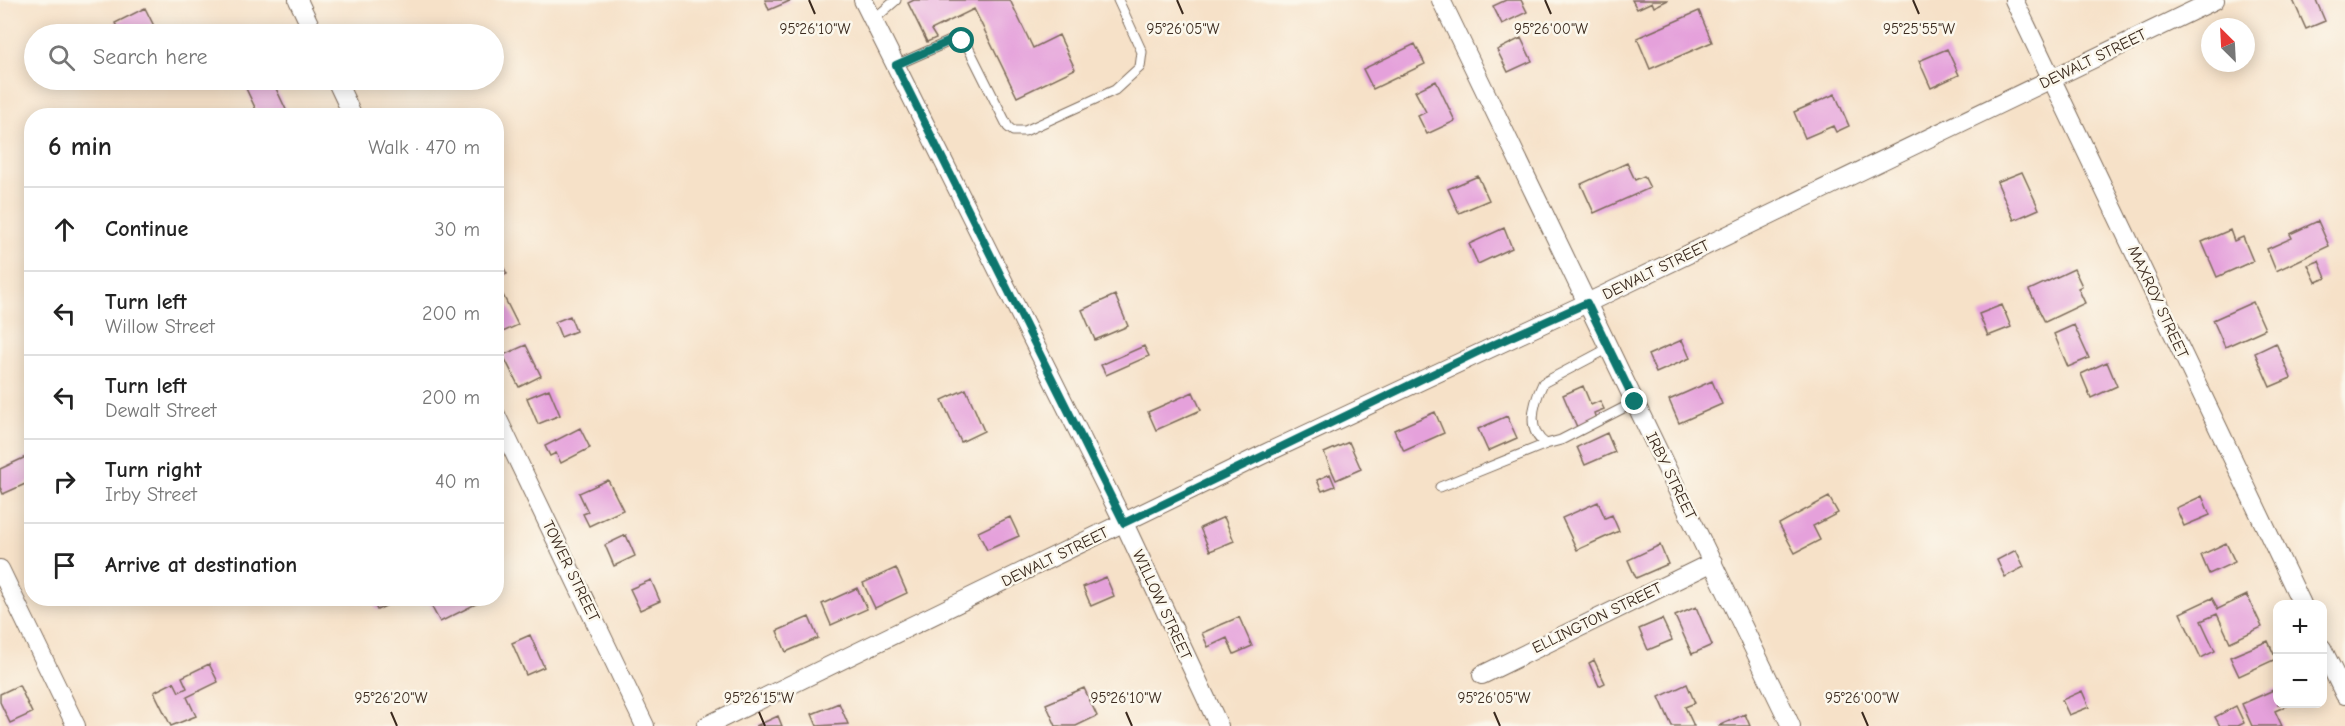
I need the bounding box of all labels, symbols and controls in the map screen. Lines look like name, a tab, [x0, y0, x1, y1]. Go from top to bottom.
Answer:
north arrow	[2201, 18, 2255, 72]
text: 95°26'10"W	[780, 20, 850, 38]
text: 95°26'05"W	[1146, 20, 1220, 38]
text: 95°26'00"W	[1514, 20, 1588, 38]
text: 95°25'55"W	[1883, 20, 1955, 38]
search box	[24, 24, 504, 90]
street label: DEWALT STREET	[2037, 25, 2150, 93]
route start	[948, 27, 974, 53]
icon: search	[45, 41, 78, 74]
text: Search here	[93, 44, 208, 70]
text: 6 min	[48, 132, 112, 162]
text: Walk · 470 m	[368, 136, 480, 159]
icon: ahead	[48, 213, 81, 246]
text: Continue	[105, 216, 188, 242]
text: 30 m	[434, 218, 480, 241]
street label: DEWALT STREET	[1600, 236, 1713, 304]
street label: MAXROY STREET	[2124, 243, 2192, 362]
text: Turn left	[105, 289, 187, 315]
icon: left	[48, 297, 81, 330]
text: 200 m	[422, 302, 480, 325]
text: Willow Street	[105, 315, 215, 338]
text: Turn left	[105, 373, 187, 399]
icon: left	[48, 381, 81, 414]
text: 200 m	[422, 386, 480, 409]
route end	[1621, 388, 1647, 414]
text: Dewalt Street	[105, 399, 216, 422]
street label: IRBY STREET	[1642, 429, 1700, 523]
text: Turn right	[105, 457, 202, 483]
icon: right	[48, 465, 81, 498]
text: 40 m	[435, 470, 480, 493]
text: Irby Street	[105, 483, 197, 506]
street label: TOWER STREET	[539, 518, 604, 625]
street label: DEWALT STREET	[999, 523, 1112, 591]
street label: WILLOW STREET	[1129, 547, 1196, 663]
icon: arrive	[48, 549, 81, 582]
text: Arrive at destination	[105, 552, 297, 578]
street label: ELLINGTON STREET	[1529, 579, 1665, 657]
map controls	[2273, 600, 2327, 708]
button: +	[2273, 600, 2327, 654]
button: −	[2273, 654, 2327, 708]
text: 95°26'20"W	[355, 689, 427, 707]
text: 95°26'15"W	[724, 689, 794, 707]
text: 95°26'10"W	[1091, 689, 1161, 707]
text: 95°26'05"W	[1457, 689, 1531, 707]
text: 95°26'00"W	[1825, 689, 1899, 707]

